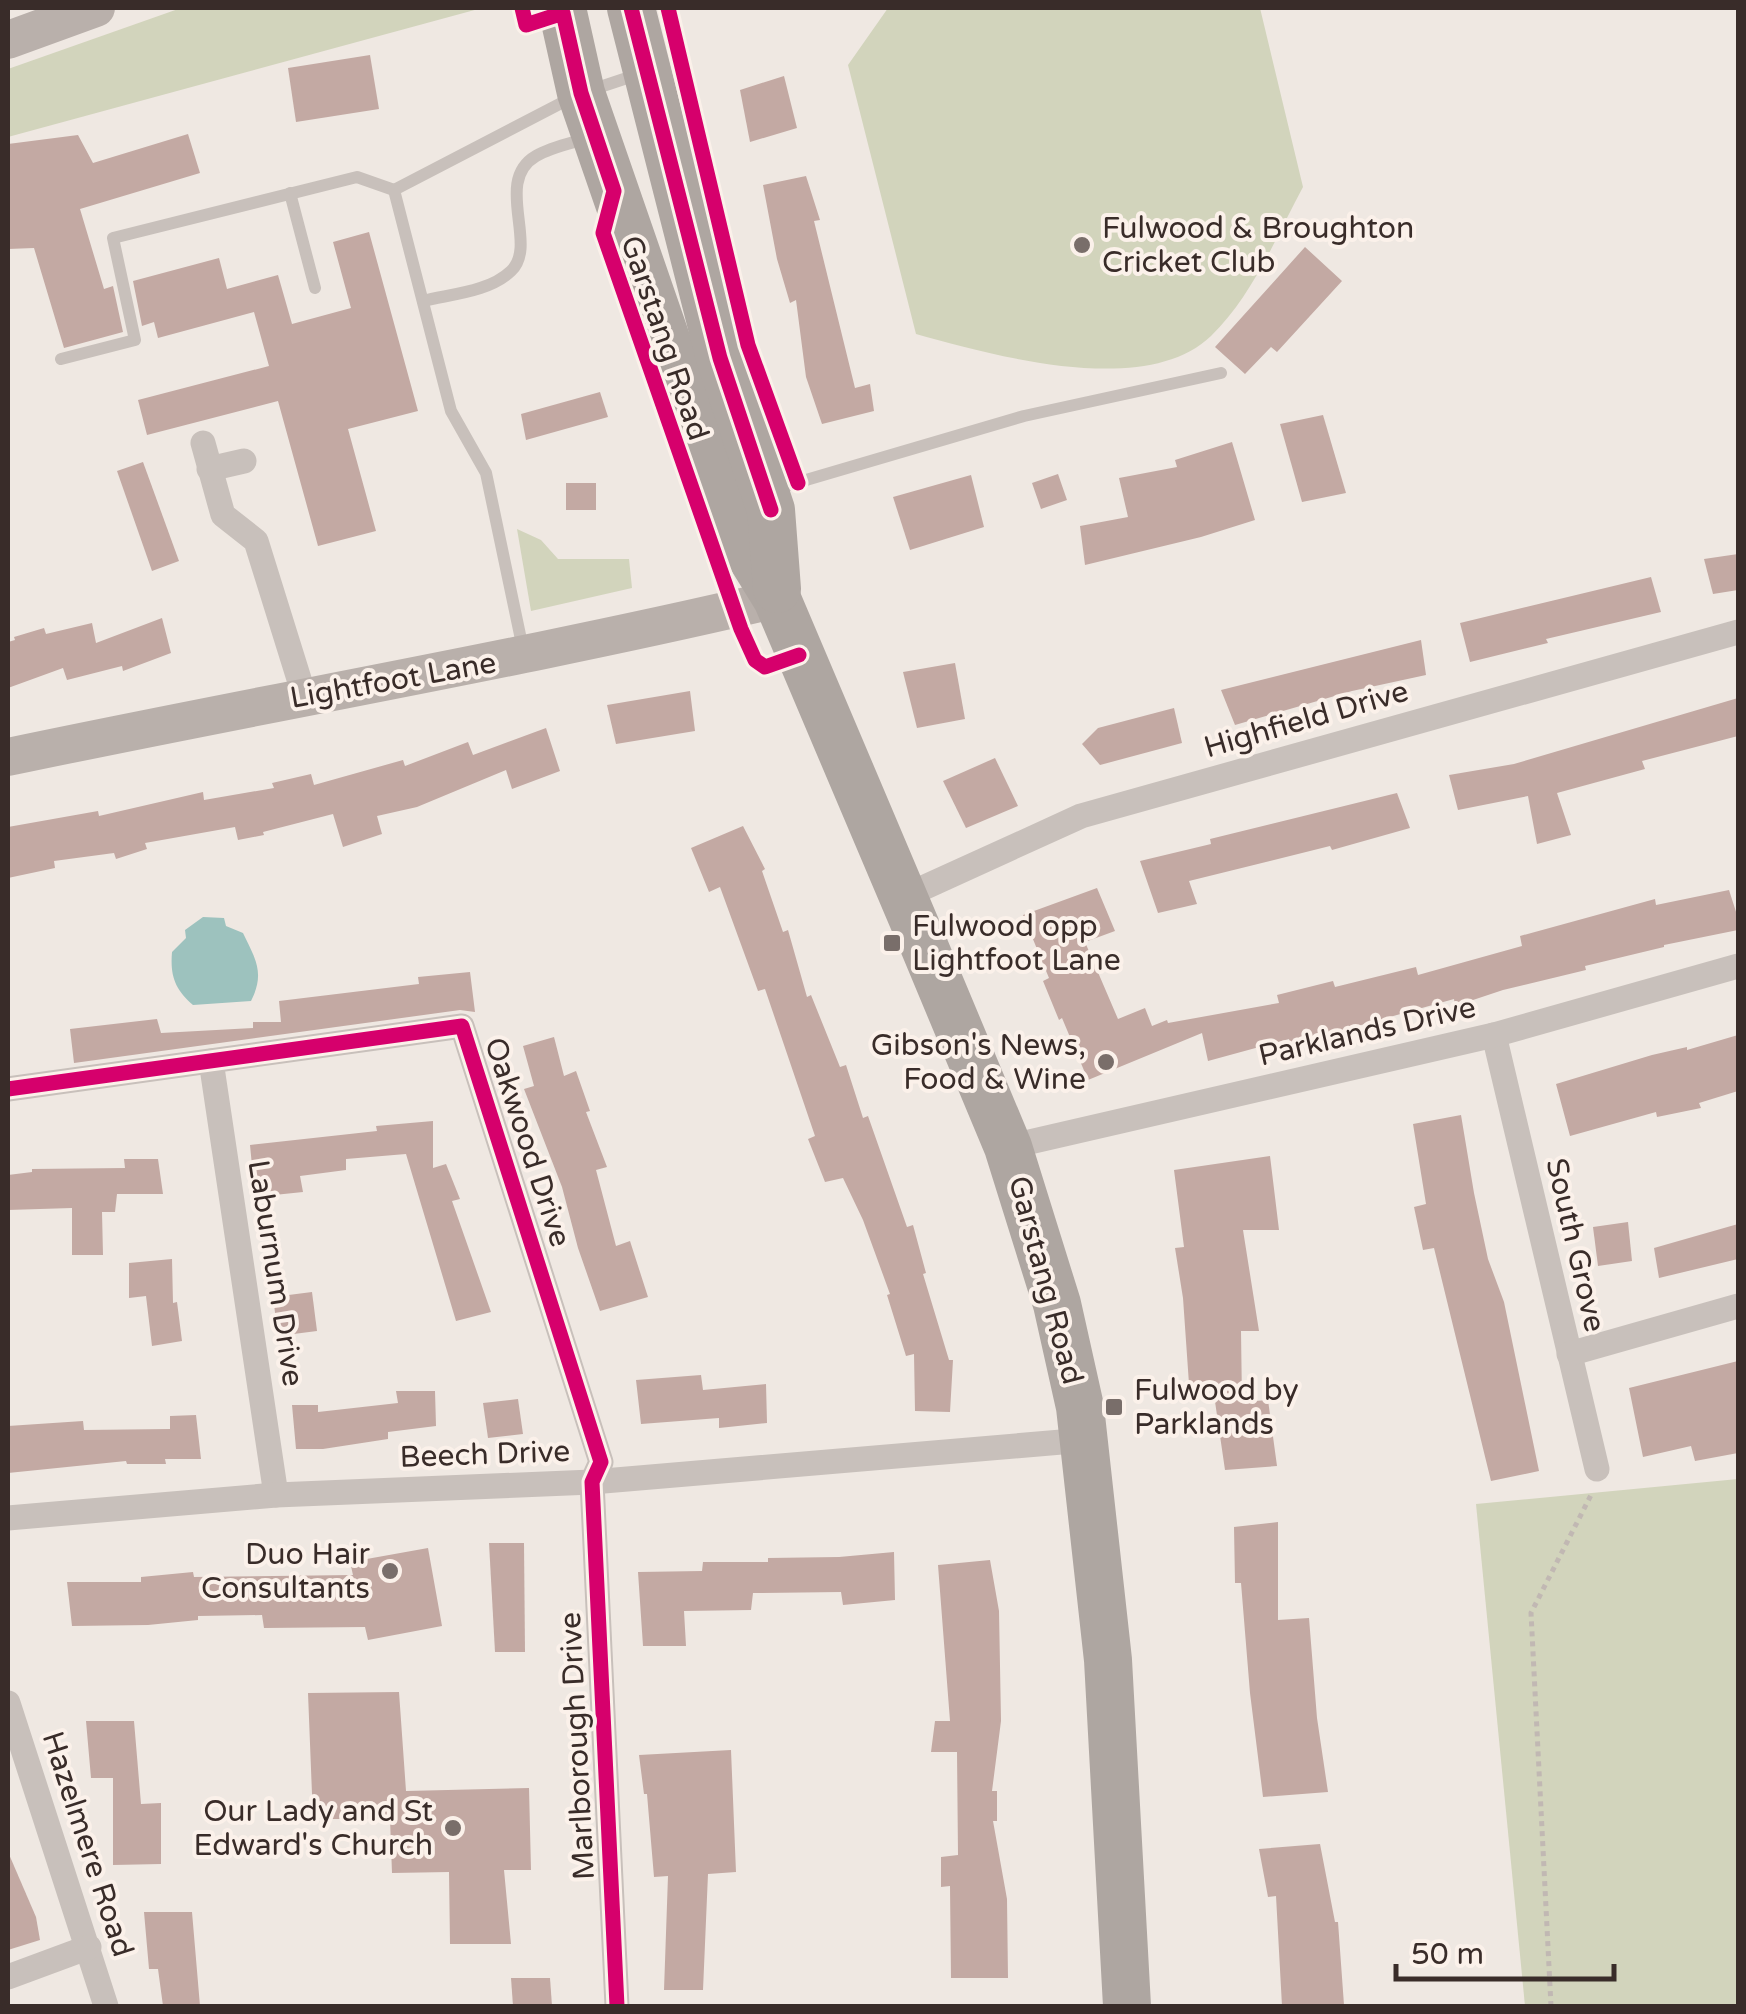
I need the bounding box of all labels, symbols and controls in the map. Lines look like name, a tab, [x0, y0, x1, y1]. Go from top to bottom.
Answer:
place label: Fulwood & Broughton Cricket Club	[1102, 210, 1414, 281]
street label: Garstang Road	[612, 231, 717, 445]
marker: Fulwood & Broughton Cricket Club	[1071, 234, 1093, 256]
street label: Lightfoot Lane	[287, 644, 499, 717]
street label: Highfield Drive	[1200, 673, 1413, 766]
place label: Fulwood opp Lightfoot Lane	[912, 908, 1121, 979]
marker: Fulwood opp Lightfoot Lane	[881, 932, 903, 954]
street label: Parklands Drive	[1255, 989, 1479, 1074]
place label: Gibson's News, Food & Wine	[871, 1027, 1086, 1098]
street label: Oakwood Drive	[476, 1033, 579, 1251]
marker: Gibson's News, Food & Wine	[1095, 1051, 1117, 1073]
street label: South Grove	[1538, 1155, 1613, 1335]
street label: Laburnum Drive	[239, 1157, 312, 1389]
street label: Garstang Road	[1000, 1172, 1091, 1388]
place label: Fulwood by Parklands	[1134, 1372, 1299, 1443]
marker: Fulwood by Parklands	[1103, 1396, 1125, 1418]
street label: Beech Drive	[399, 1433, 571, 1476]
place label: Duo Hair Consultants	[201, 1536, 371, 1607]
marker: Duo Hair Consultants	[379, 1560, 401, 1582]
street label: Marlborough Drive	[552, 1611, 603, 1881]
street label: Hazelmere Road	[34, 1727, 141, 1961]
place label: Our Lady and St Edward's Church	[194, 1793, 433, 1864]
marker: Our Lady and St Edward's Church	[442, 1817, 464, 1839]
scale bar	[1396, 1919, 1614, 1981]
text: 50 m	[1411, 1936, 1484, 1973]

